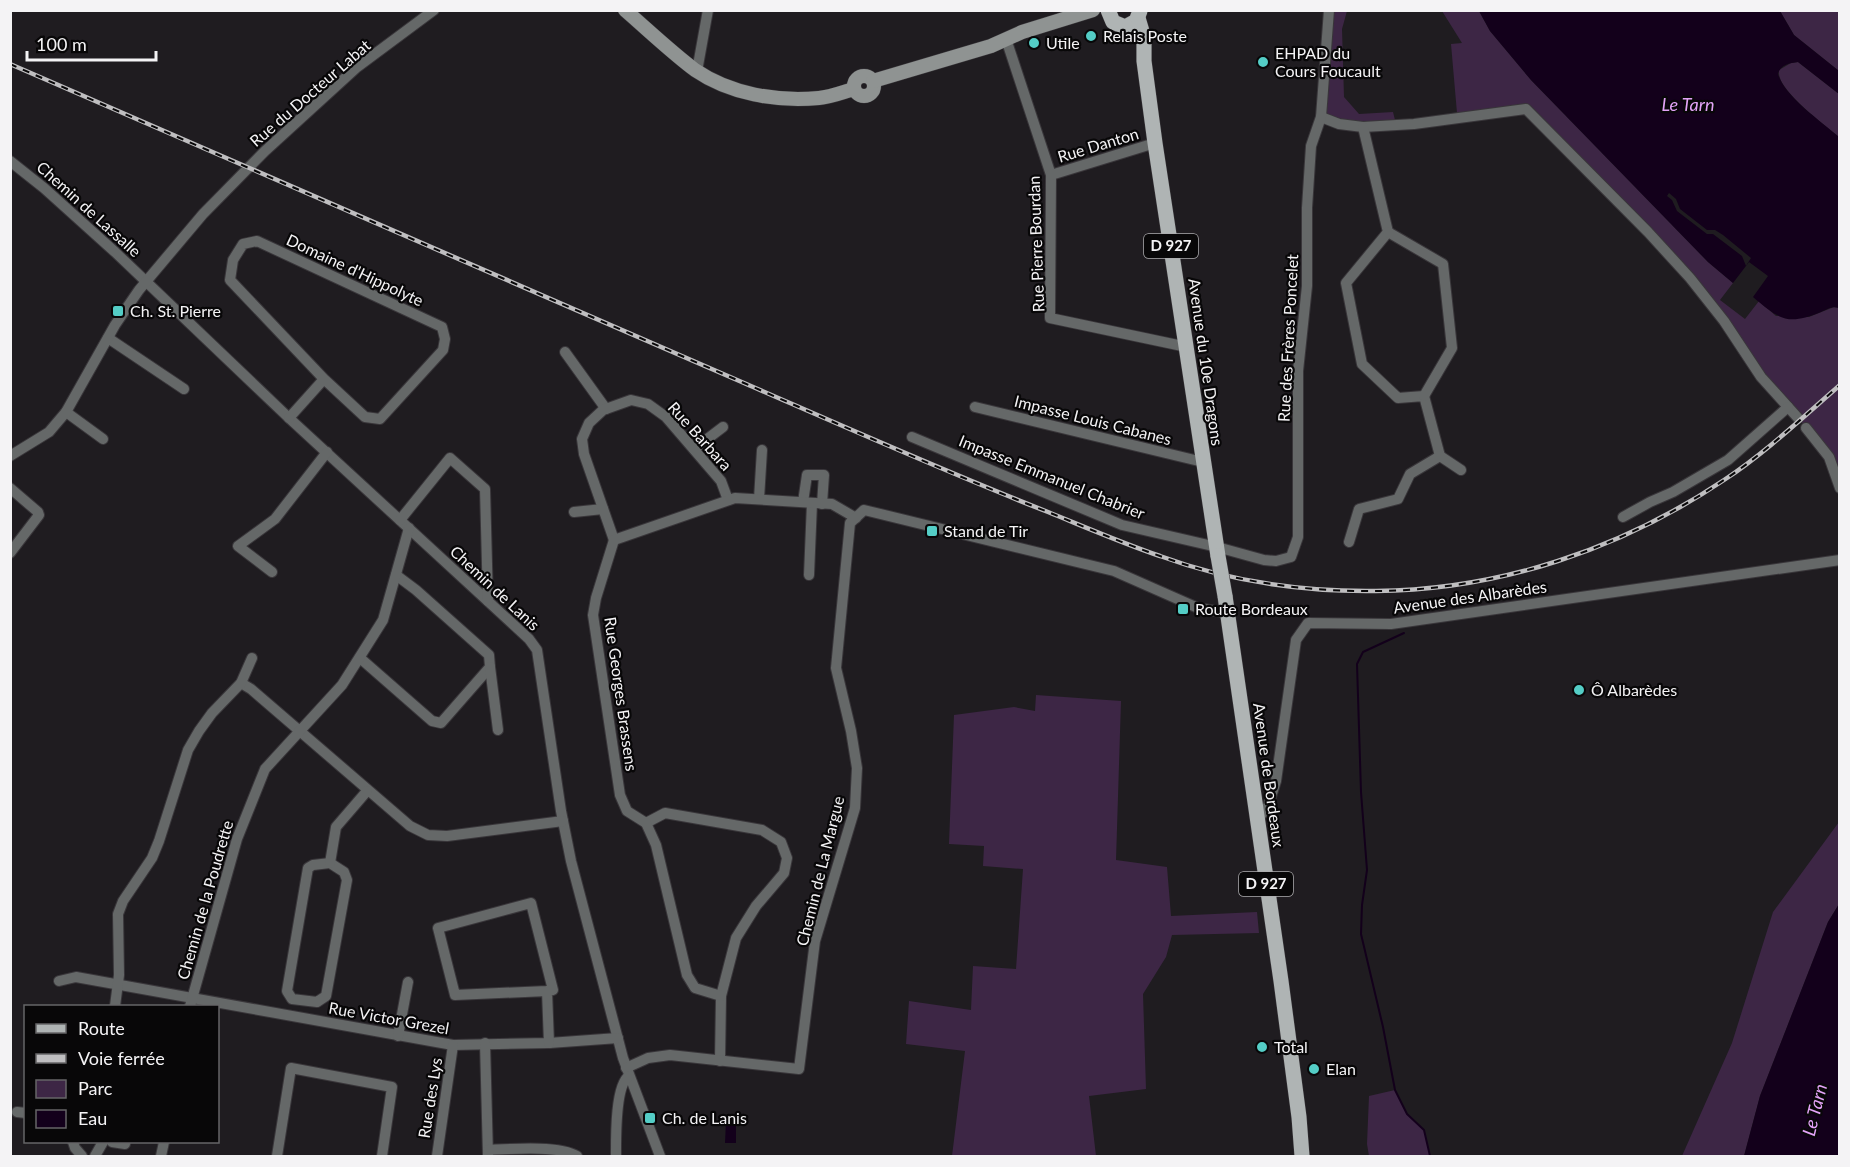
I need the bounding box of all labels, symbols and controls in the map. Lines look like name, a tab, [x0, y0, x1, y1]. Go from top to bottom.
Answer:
scale bar	[27, 24, 156, 62]
place label: Relais Poste	[1103, 26, 1187, 45]
marker: Relais Poste	[1084, 29, 1098, 43]
text: 100 m	[36, 33, 87, 55]
place label: Utile	[1046, 33, 1080, 52]
street label: Rue du Docteur Labat	[246, 35, 374, 150]
marker: Utile	[1027, 36, 1041, 50]
place label: EHPAD du Cours Foucault	[1275, 43, 1381, 80]
marker: EHPAD du Cours Foucault	[1256, 55, 1270, 69]
water label: Le Tarn	[1662, 93, 1714, 115]
street label: Rue Danton	[1055, 123, 1141, 166]
street label: Chemin de Lassalle	[33, 157, 145, 260]
street label: Rue Pierre Bourdan	[1024, 176, 1047, 313]
street label: Domaine d'Hippolyte	[284, 229, 427, 310]
road number: D 927	[1144, 234, 1198, 258]
street label: Rue des Frères Poncelet	[1274, 253, 1301, 422]
street label: Avenue du 10e Dragons	[1185, 277, 1228, 447]
place label: Ch. St. Pierre	[130, 301, 221, 320]
marker: Ch. St. Pierre	[111, 304, 125, 318]
street label: Impasse Louis Cabanes	[1013, 391, 1174, 448]
street label: Rue Barbara	[665, 397, 736, 474]
street label: Impasse Emmanuel Chabrier	[956, 430, 1148, 523]
place label: Stand de Tir	[944, 521, 1028, 540]
marker: Stand de Tir	[925, 524, 939, 538]
street label: Chemin de Lanis	[447, 541, 544, 634]
street label: Avenue des Albarèdes	[1392, 576, 1548, 617]
place label: Route Bordeaux	[1195, 599, 1308, 618]
marker: Route Bordeaux	[1176, 602, 1190, 616]
street label: Rue Georges Brassens	[601, 616, 642, 772]
place label: Ô Albarèdes	[1591, 680, 1677, 699]
marker: Ô Albarèdes	[1572, 683, 1586, 697]
street label: Avenue de Bordeaux	[1250, 702, 1289, 848]
street label: Chemin de La Margue	[792, 794, 847, 948]
street label: Chemin de la Poudrette	[173, 818, 236, 982]
road number: D 927	[1239, 872, 1293, 896]
street label: Rue Victor Grezel	[327, 998, 451, 1037]
legend	[24, 1005, 219, 1143]
text: Route	[78, 1017, 125, 1039]
place label: Total	[1274, 1037, 1308, 1056]
marker: Total	[1255, 1040, 1269, 1054]
text: Voie ferrée	[78, 1047, 165, 1069]
street label: Rue des Lys	[414, 1056, 445, 1140]
place label: Elan	[1326, 1059, 1356, 1078]
marker: Elan	[1307, 1062, 1321, 1076]
text: Parc	[78, 1077, 113, 1099]
water label: Le Tarn	[1797, 1081, 1831, 1138]
text: Eau	[78, 1107, 107, 1129]
place label: Ch. de Lanis	[662, 1108, 747, 1127]
marker: Ch. de Lanis	[643, 1111, 657, 1125]

